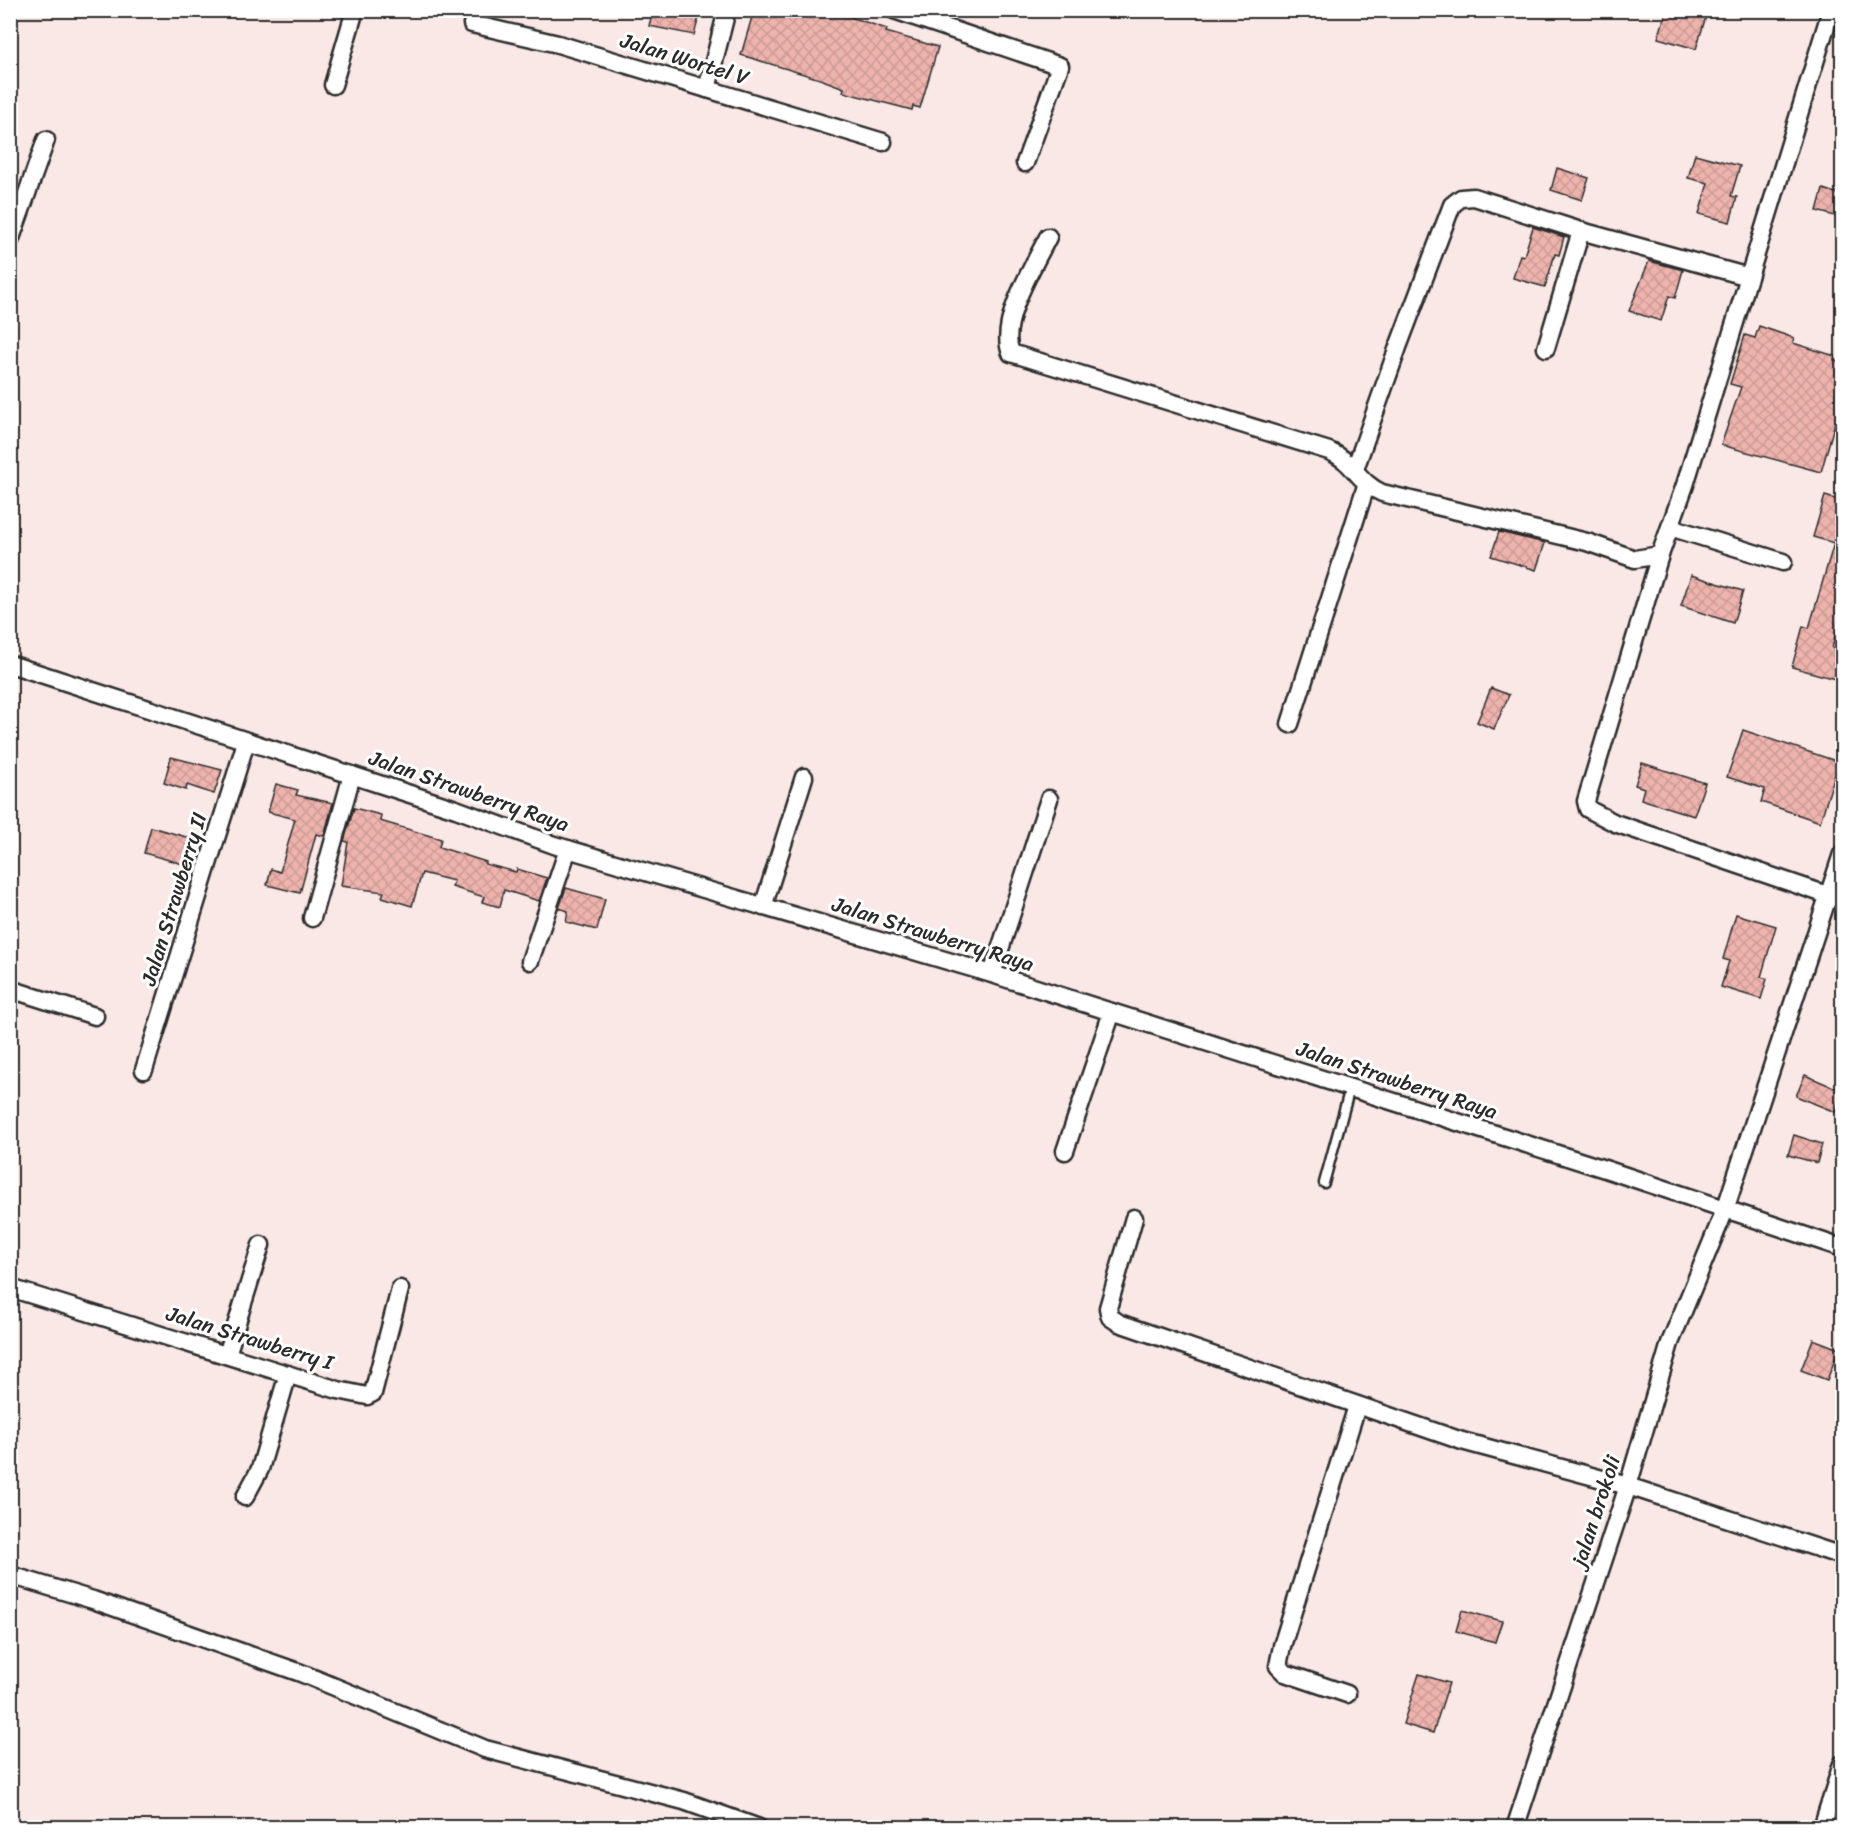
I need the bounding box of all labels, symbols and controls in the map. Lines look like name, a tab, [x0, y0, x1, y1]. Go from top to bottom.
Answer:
street label: Jalan Wortel V	[615, 21, 755, 97]
street label: Jalan Strawberry Raya	[363, 739, 575, 843]
street label: Jalan Strawberry II	[129, 807, 219, 991]
street label: Jalan Strawberry Raya	[826, 885, 1039, 983]
street label: Jalan Strawberry Raya	[1291, 1029, 1503, 1131]
street label: Jalan Strawberry I	[161, 1294, 340, 1382]
street label: jalan brokoli	[1559, 1449, 1632, 1575]

